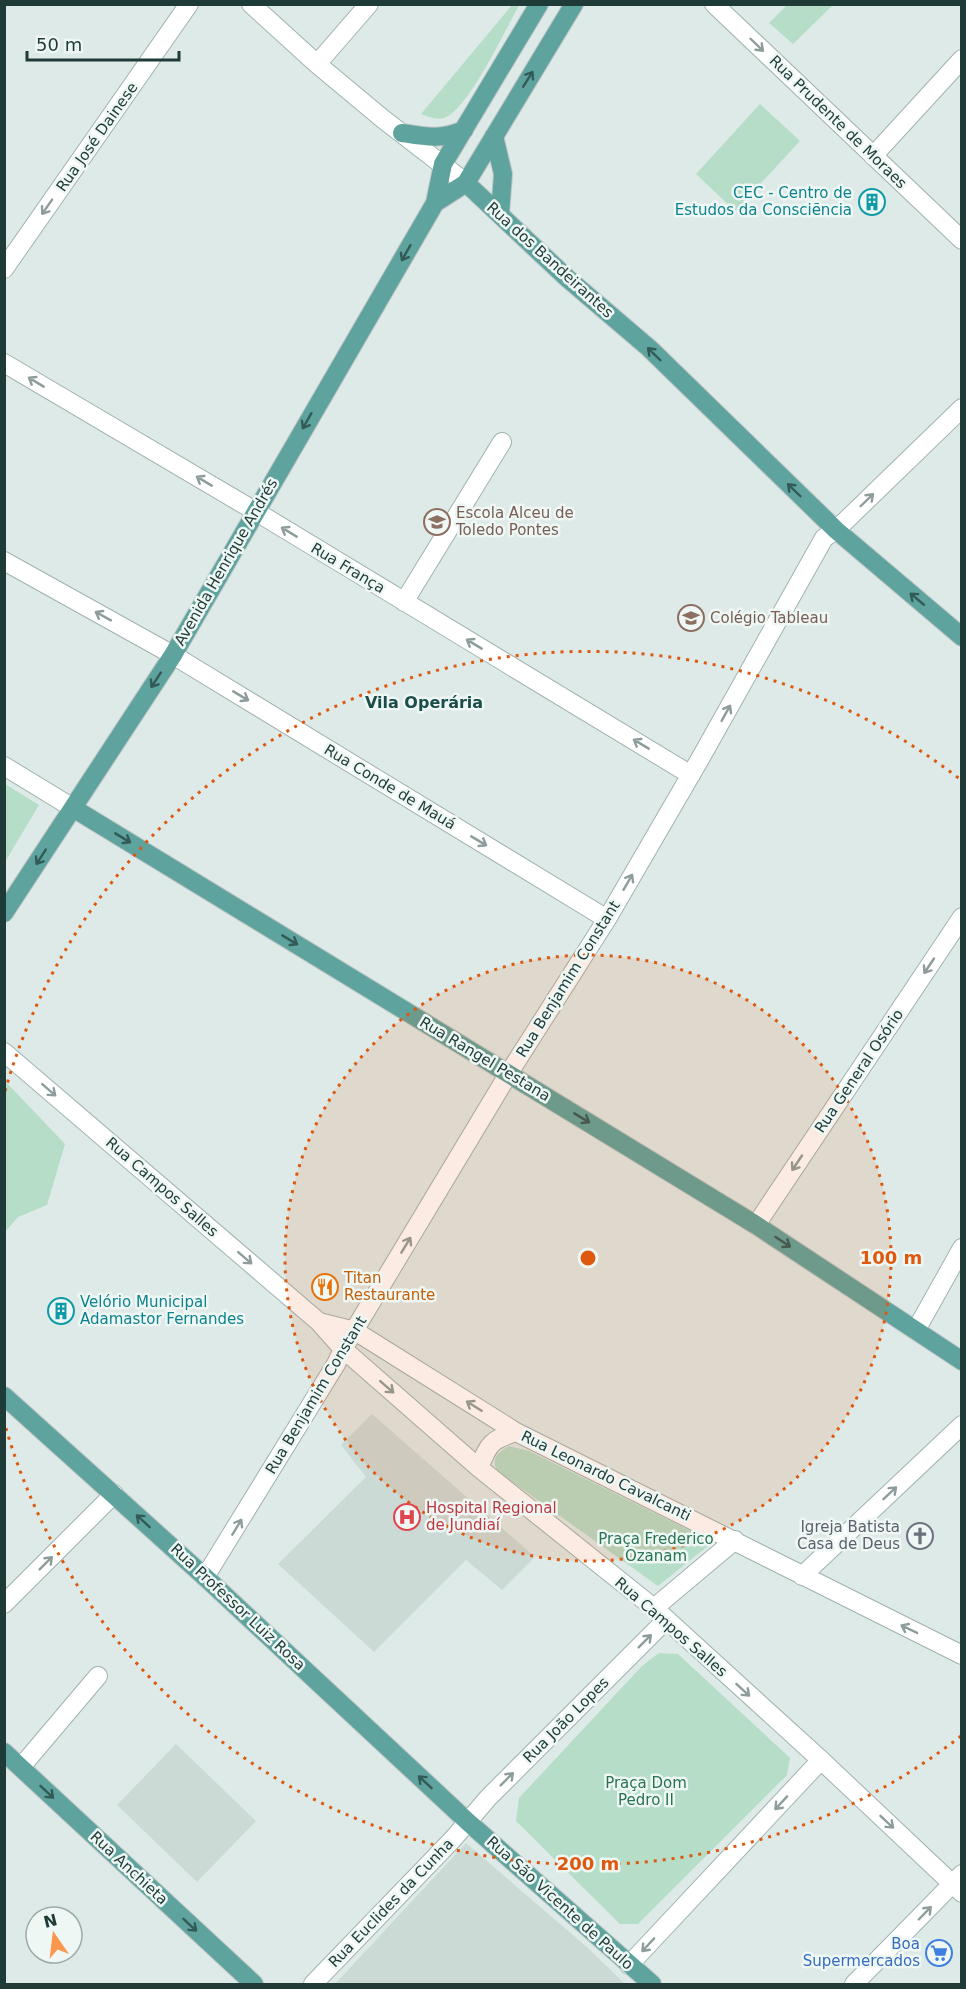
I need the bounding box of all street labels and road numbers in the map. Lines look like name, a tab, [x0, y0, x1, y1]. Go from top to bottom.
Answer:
street label: Rua Prudente de Moraes	[766, 52, 911, 192]
street label: Rua José Dainese	[53, 79, 141, 195]
street label: Rua dos Bandeirantes	[483, 198, 617, 322]
street label: Avenida Henrique Andrés	[171, 475, 281, 649]
street label: Rua França	[308, 539, 388, 597]
street label: Rua Conde de Mauá	[321, 741, 459, 833]
street label: Rua Benjamim Constant	[512, 897, 624, 1061]
street label: Rua General Osório	[811, 1006, 907, 1136]
street label: Rua Rangel Pestana	[416, 1013, 554, 1105]
street label: Rua Campos Salles	[102, 1133, 222, 1241]
street label: Rua Benjamim Constant	[262, 1313, 370, 1477]
street label: Rua Leonardo Cavalcanti	[518, 1427, 694, 1525]
street label: Rua Professor Luiz Rosa	[167, 1540, 309, 1674]
street label: Rua Campos Salles	[611, 1573, 731, 1681]
street label: Rua João Lopes	[519, 1673, 613, 1767]
street label: Rua Anchieta	[87, 1828, 171, 1908]
street label: Rua São Vicente de Paulo	[483, 1832, 637, 1974]
street label: Rua Euclides da Cunha	[325, 1835, 457, 1971]

